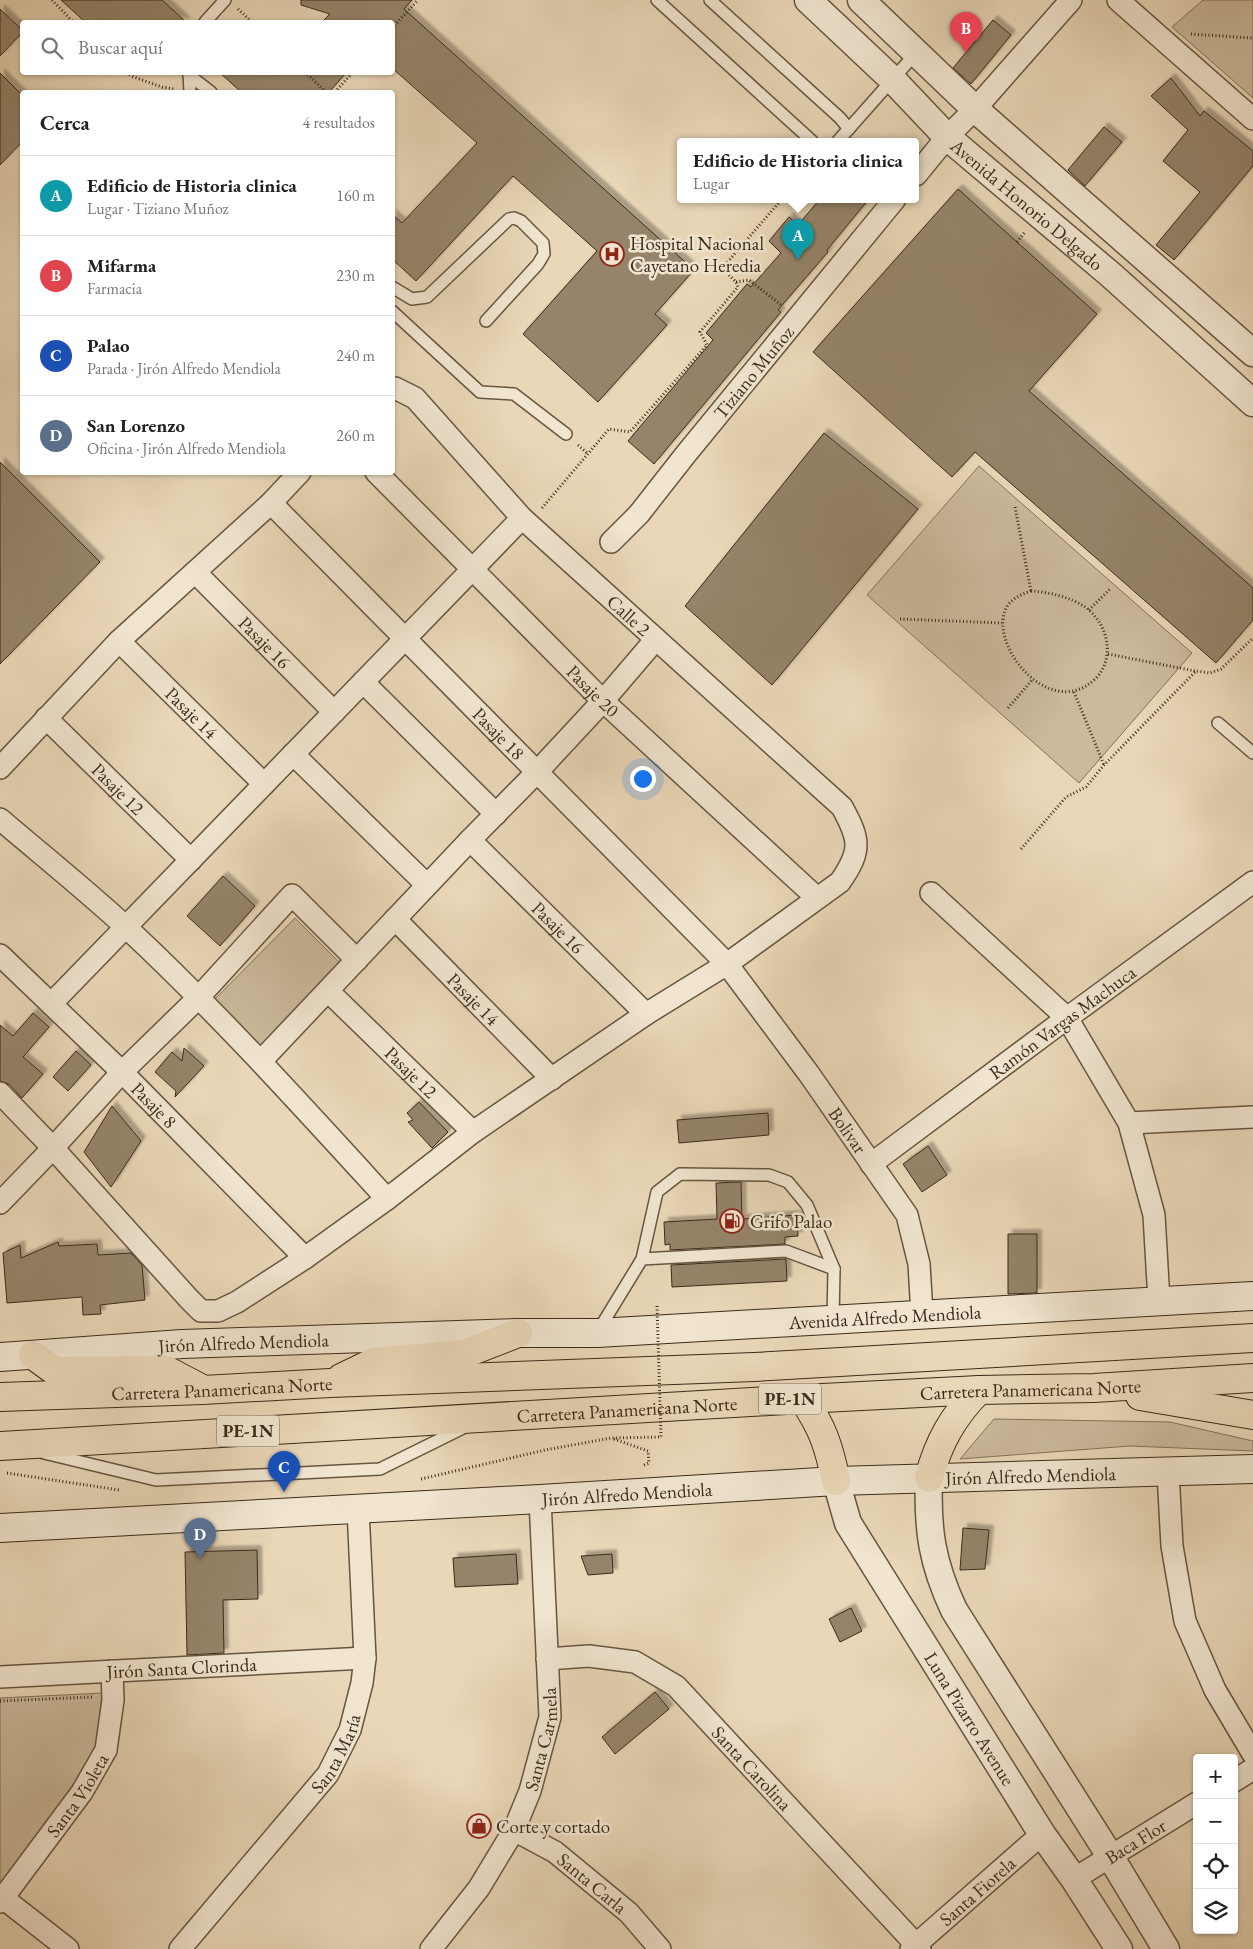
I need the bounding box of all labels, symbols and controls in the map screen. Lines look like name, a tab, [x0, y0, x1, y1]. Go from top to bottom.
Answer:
pin: B	[950, 12, 982, 53]
search box	[20, 20, 395, 75]
icon: search	[38, 34, 66, 62]
text: Buscar aquí	[78, 35, 163, 60]
text: Cerca	[40, 109, 90, 136]
text: 4 resultados	[303, 112, 375, 133]
street label: Avenida Honorio Delgado	[944, 133, 1109, 276]
popup	[677, 138, 919, 203]
text: Edificio de Historia clinica	[693, 148, 903, 173]
text: Edificio de Historia clinica	[87, 173, 297, 198]
text: Lugar	[693, 173, 730, 194]
text: A	[50, 185, 62, 206]
text: 160 m	[336, 185, 375, 206]
text: Lugar · Tiziano Muñoz	[87, 198, 229, 219]
pin: A	[782, 219, 814, 260]
place label: Hospital Nacional Cayetano Heredia	[630, 231, 764, 278]
hospital icon: Hospital Nacional Cayetano Heredia	[599, 241, 625, 267]
text: Mifarma	[87, 253, 156, 278]
text: B	[51, 265, 61, 286]
text: 230 m	[336, 265, 375, 286]
text: Farmacia	[87, 278, 142, 299]
street label: Tiziano Muñoz	[708, 320, 800, 424]
text: Palao	[87, 333, 130, 358]
text: C	[50, 345, 62, 366]
text: 240 m	[336, 345, 375, 366]
text: Parada · Jirón Alfredo Mendiola	[87, 358, 281, 379]
text: San Lorenzo	[87, 413, 185, 438]
text: D	[50, 425, 62, 446]
text: 260 m	[336, 425, 375, 446]
text: Oficina · Jirón Alfredo Mendiola	[87, 438, 286, 459]
street label: Calle 2	[602, 589, 656, 642]
street label: Pasaje 16	[233, 611, 296, 674]
street label: Pasaje 20	[561, 659, 624, 723]
street label: Pasaje 14	[160, 681, 224, 745]
street label: Pasaje 18	[467, 702, 530, 765]
street label: Pasaje 12	[86, 758, 150, 821]
your location	[630, 766, 656, 792]
street label: Pasaje 16	[526, 896, 590, 959]
street label: Ramón Vargas Machuca	[984, 960, 1141, 1085]
street label: Pasaje 14	[442, 968, 505, 1032]
street label: Pasaje 12	[379, 1041, 443, 1104]
street label: Pasaje 8	[126, 1077, 182, 1134]
street label: Bolivar	[823, 1102, 873, 1159]
fuel station icon: Grifo Palao	[719, 1208, 745, 1234]
place label: Grifo Palao	[750, 1209, 832, 1234]
street label: Avenida Alfredo Mendiola	[787, 1299, 982, 1335]
street label: Jirón Alfredo Mendiola	[155, 1327, 330, 1359]
street label: Carretera Panamericana Norte	[111, 1371, 333, 1406]
street label: Carretera Panamericana Norte	[919, 1373, 1142, 1406]
road number: PE-1N	[759, 1384, 821, 1415]
street label: Carretera Panamericana Norte	[516, 1391, 738, 1429]
road number: PE-1N	[217, 1415, 279, 1446]
pin: C	[268, 1451, 300, 1492]
street label: Jirón Alfredo Mendiola	[943, 1461, 1117, 1491]
street label: Jirón Alfredo Mendiola	[539, 1477, 713, 1512]
pin: D	[184, 1518, 216, 1559]
street label: Luna Pizarro Avenue	[918, 1647, 1021, 1790]
street label: Jirón Santa Clorinda	[104, 1652, 258, 1685]
street label: Santa Carmela	[519, 1686, 563, 1794]
street label: Santa María	[305, 1711, 367, 1799]
street label: Santa Carolina	[706, 1721, 798, 1817]
street label: Santa Violeta	[41, 1749, 115, 1842]
map controls	[1193, 1754, 1238, 1934]
button: +	[1193, 1754, 1238, 1799]
button: −	[1193, 1799, 1238, 1844]
shop icon: Corte y cortado	[466, 1813, 492, 1839]
street label: Baca Flor	[1100, 1813, 1171, 1870]
place label: Corte y cortado	[496, 1814, 610, 1839]
button: locate	[1193, 1844, 1238, 1889]
street label: Santa Carla	[552, 1847, 633, 1920]
street label: Santa Fiorela	[934, 1851, 1021, 1932]
button: layers	[1193, 1889, 1238, 1934]

